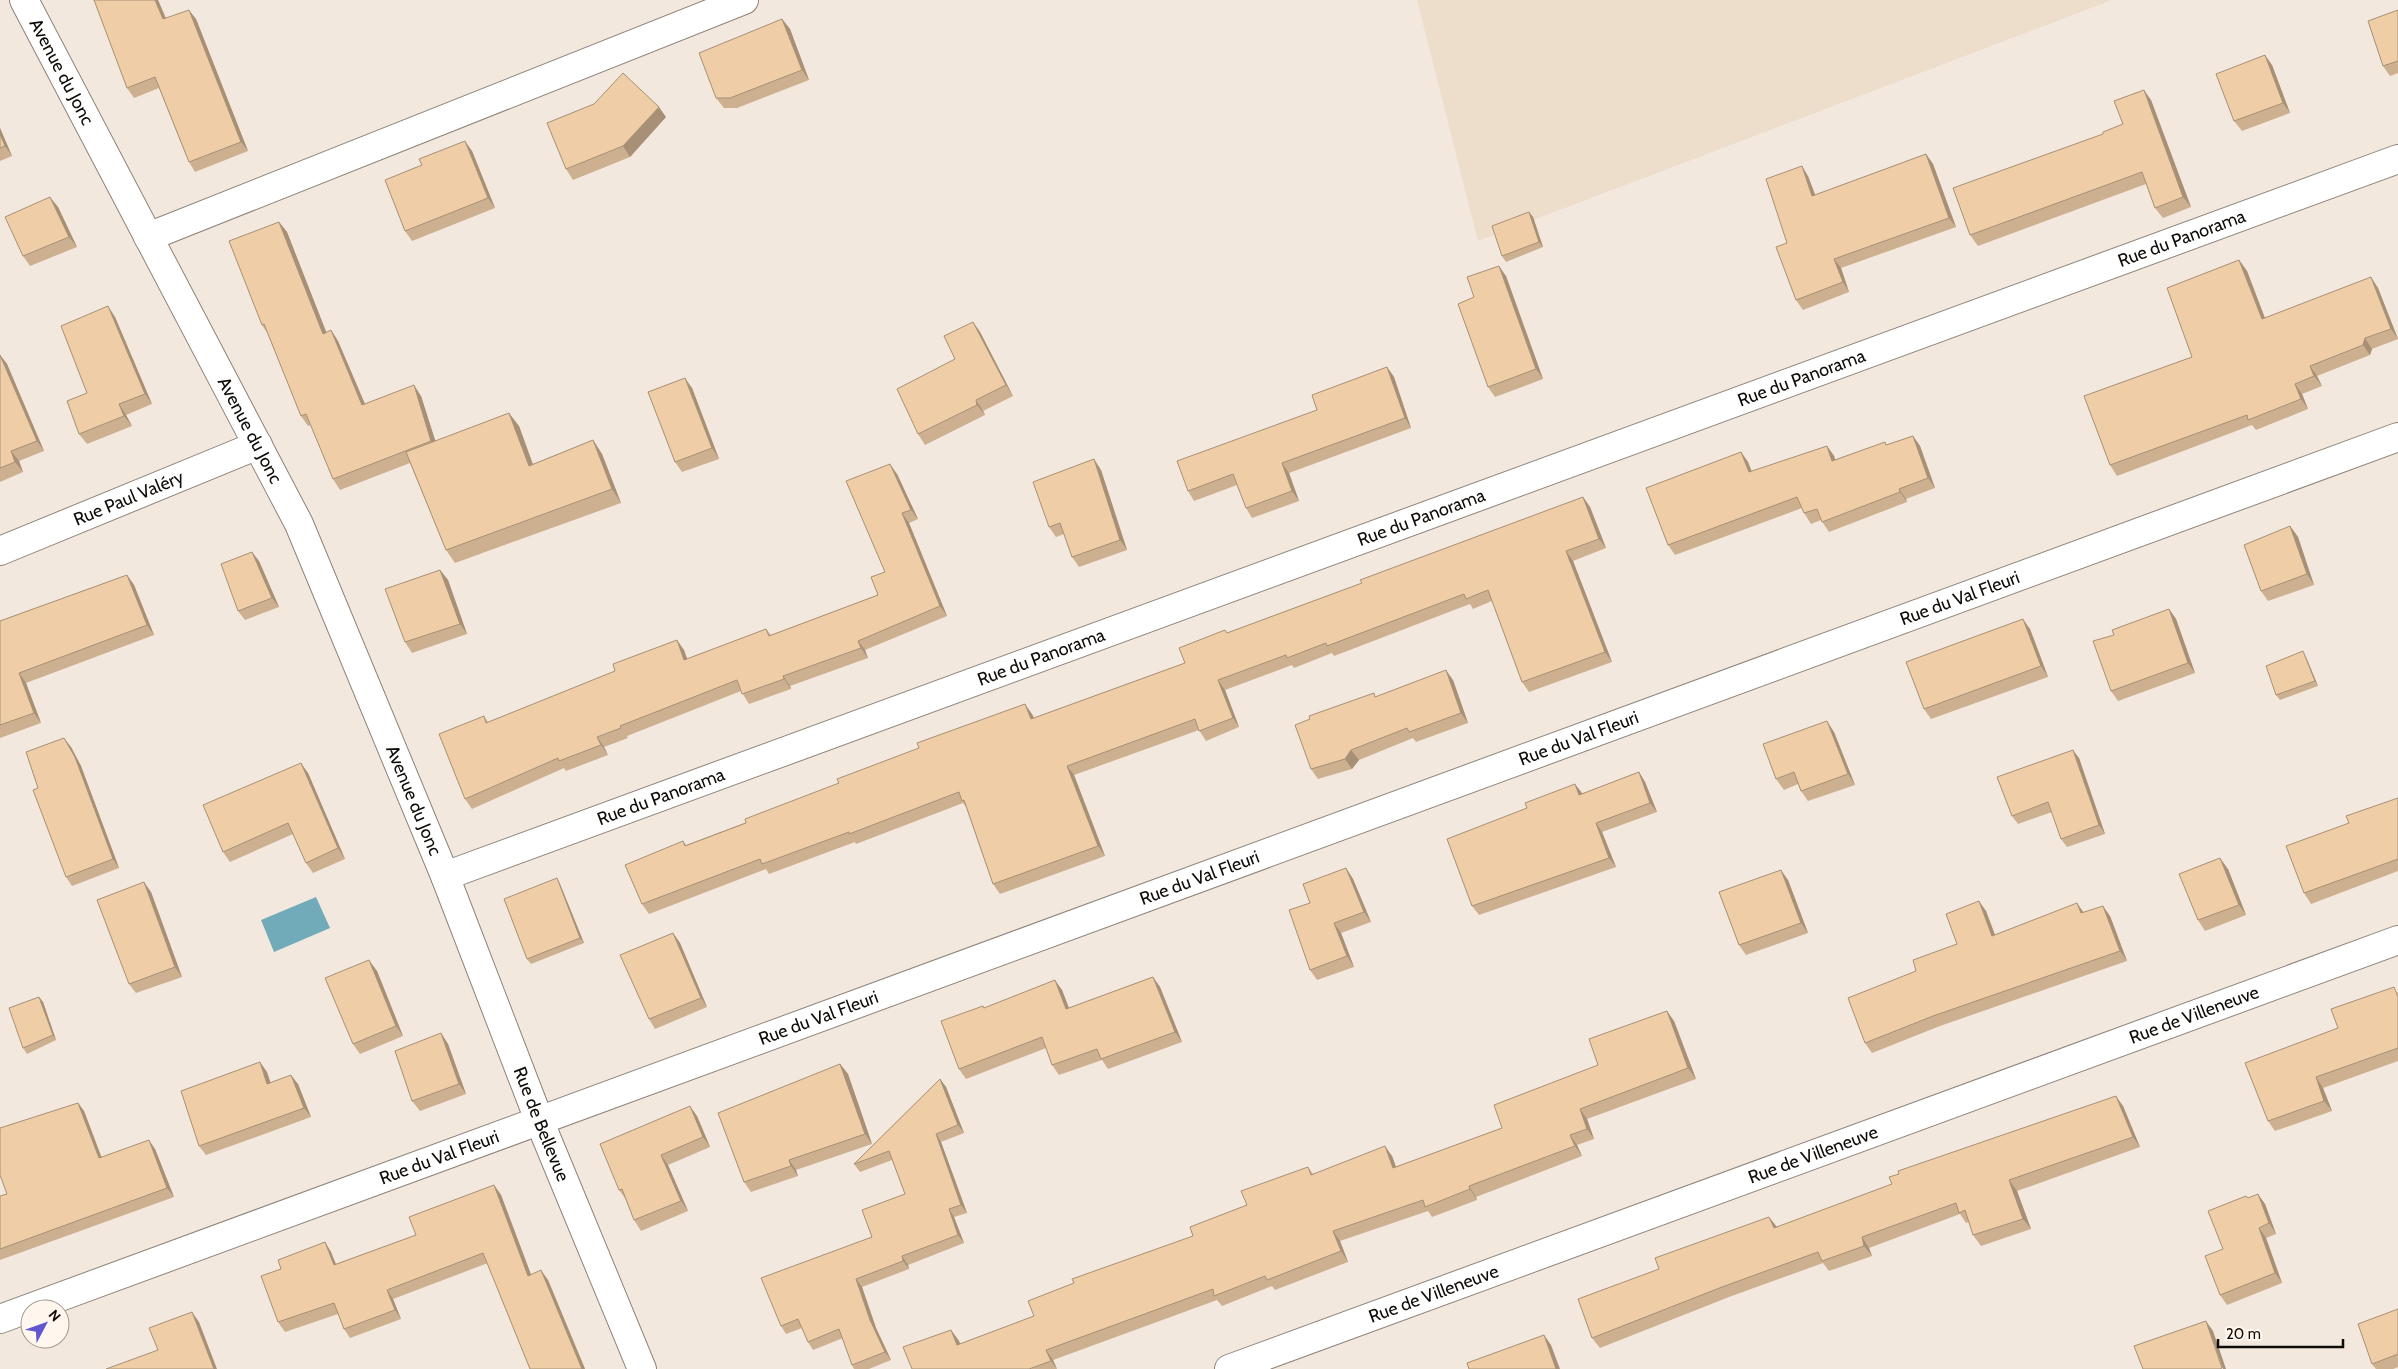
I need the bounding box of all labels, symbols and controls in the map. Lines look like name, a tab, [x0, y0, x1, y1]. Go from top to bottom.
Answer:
street label: Avenue du Jonc	[25, 15, 99, 129]
street label: Rue du Panorama	[2115, 205, 2249, 272]
street label: Rue du Panorama	[1735, 344, 1869, 411]
street label: Avenue du Jonc	[213, 373, 287, 487]
street label: Rue Paul Valéry	[70, 466, 187, 531]
street label: Rue du Panorama	[1355, 484, 1488, 551]
street label: Rue du Val Fleuri	[1897, 566, 2023, 630]
street label: Rue du Panorama	[974, 624, 1108, 691]
street label: Rue du Val Fleuri	[1516, 706, 1641, 770]
street label: Avenue du Jonc	[381, 742, 446, 859]
street label: Rue du Panorama	[594, 763, 728, 830]
street label: Rue du Val Fleuri	[1137, 846, 1262, 910]
street label: Rue de Villeneuve	[2126, 981, 2262, 1049]
street label: Rue du Val Fleuri	[756, 986, 881, 1050]
street label: Rue de Bellevue	[509, 1064, 574, 1185]
street label: Rue de Villeneuve	[1745, 1121, 1881, 1189]
street label: Rue du Val Fleuri	[376, 1125, 502, 1189]
street label: Rue de Villeneuve	[1366, 1260, 1502, 1328]
north arrow	[20, 1299, 70, 1349]
text: N	[45, 1306, 65, 1325]
scale bar	[2218, 1316, 2343, 1348]
text: 20 m	[2226, 1325, 2261, 1343]

